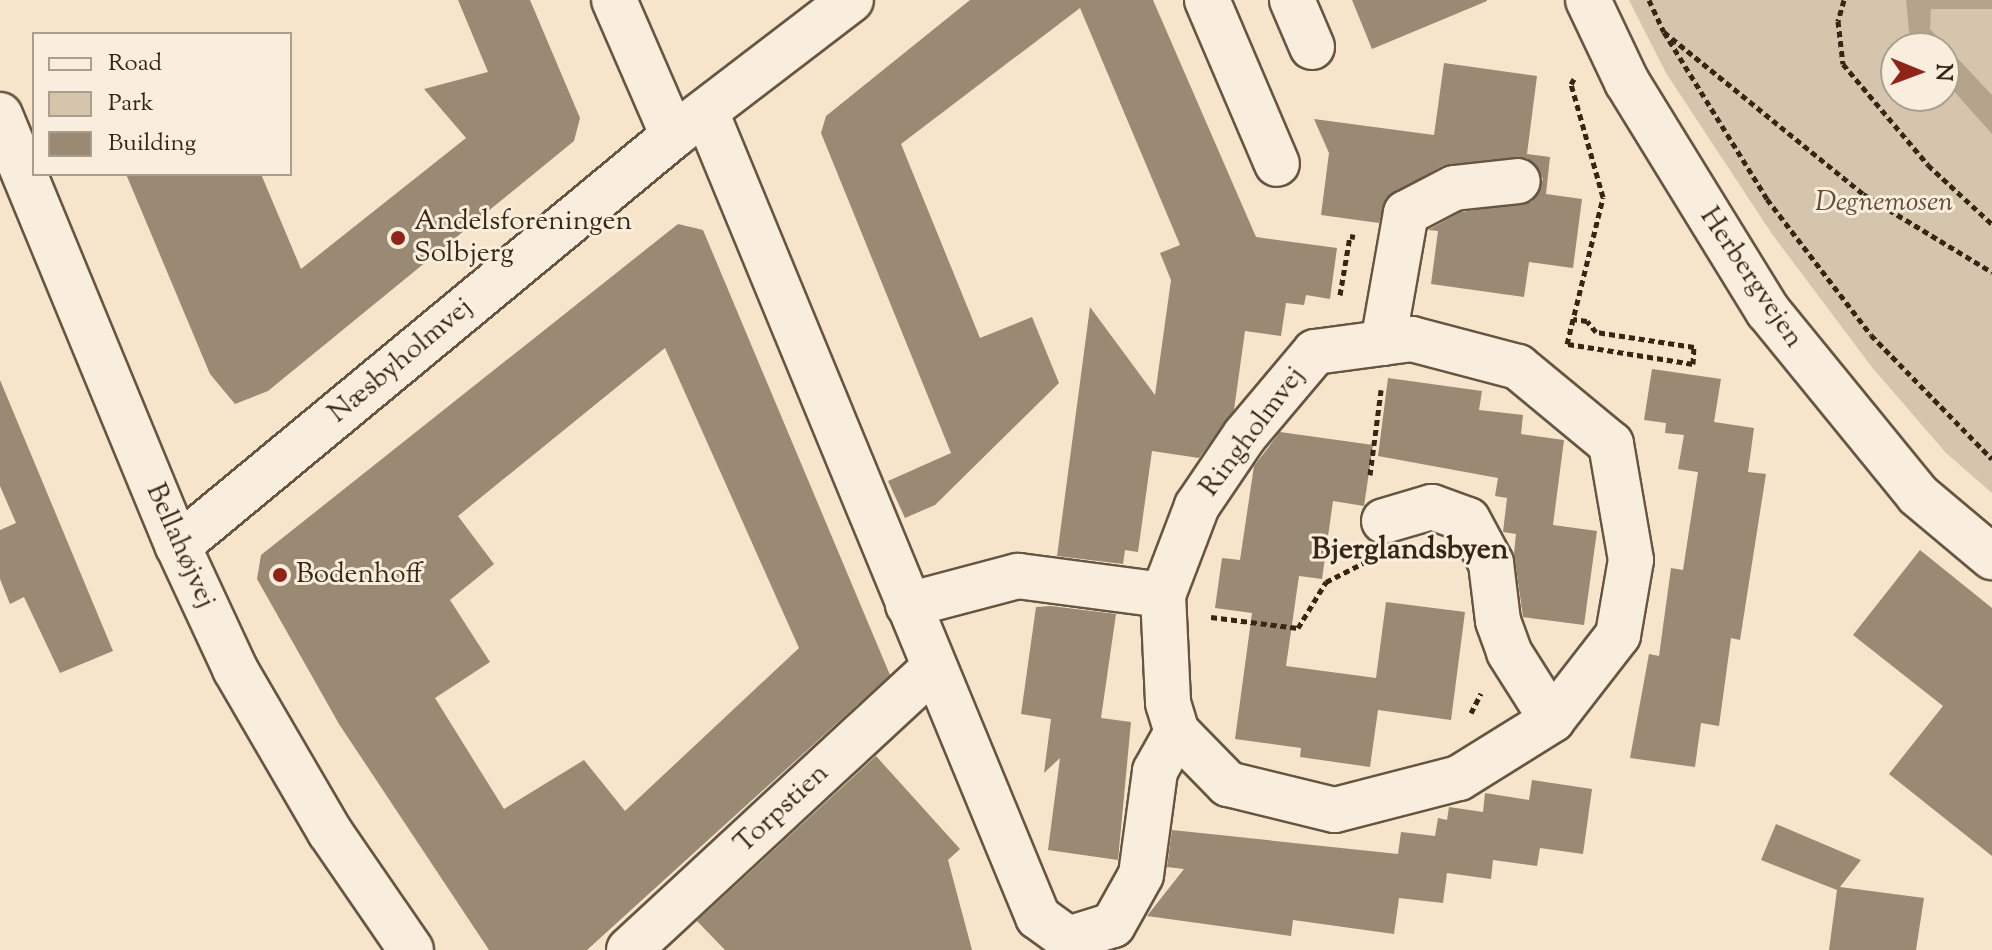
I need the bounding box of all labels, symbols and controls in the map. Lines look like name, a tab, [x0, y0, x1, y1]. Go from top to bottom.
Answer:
legend	[32, 32, 292, 176]
north arrow	[1880, 32, 1960, 112]
text: Road	[108, 47, 162, 81]
text: N	[1926, 63, 1958, 81]
text: Park	[108, 87, 154, 121]
text: Building	[108, 127, 196, 161]
park label: Degnemosen	[1815, 186, 1953, 220]
street label: Herbergvejen	[1692, 201, 1810, 355]
place label: Andelsforeningen Solbjerg	[414, 205, 632, 271]
marker: Andelsforeningen Solbjerg	[389, 229, 407, 247]
street label: Næsbyholmvej	[322, 291, 480, 431]
street label: Ringholmvej	[1193, 360, 1313, 504]
street label: Bellahøjvej	[138, 479, 222, 613]
district label: Bjerglandsbyen	[1312, 533, 1508, 569]
place label: Bodenhoff	[296, 558, 423, 592]
marker: Bodenhoff	[271, 566, 289, 584]
street label: Torpstien	[728, 757, 836, 861]

